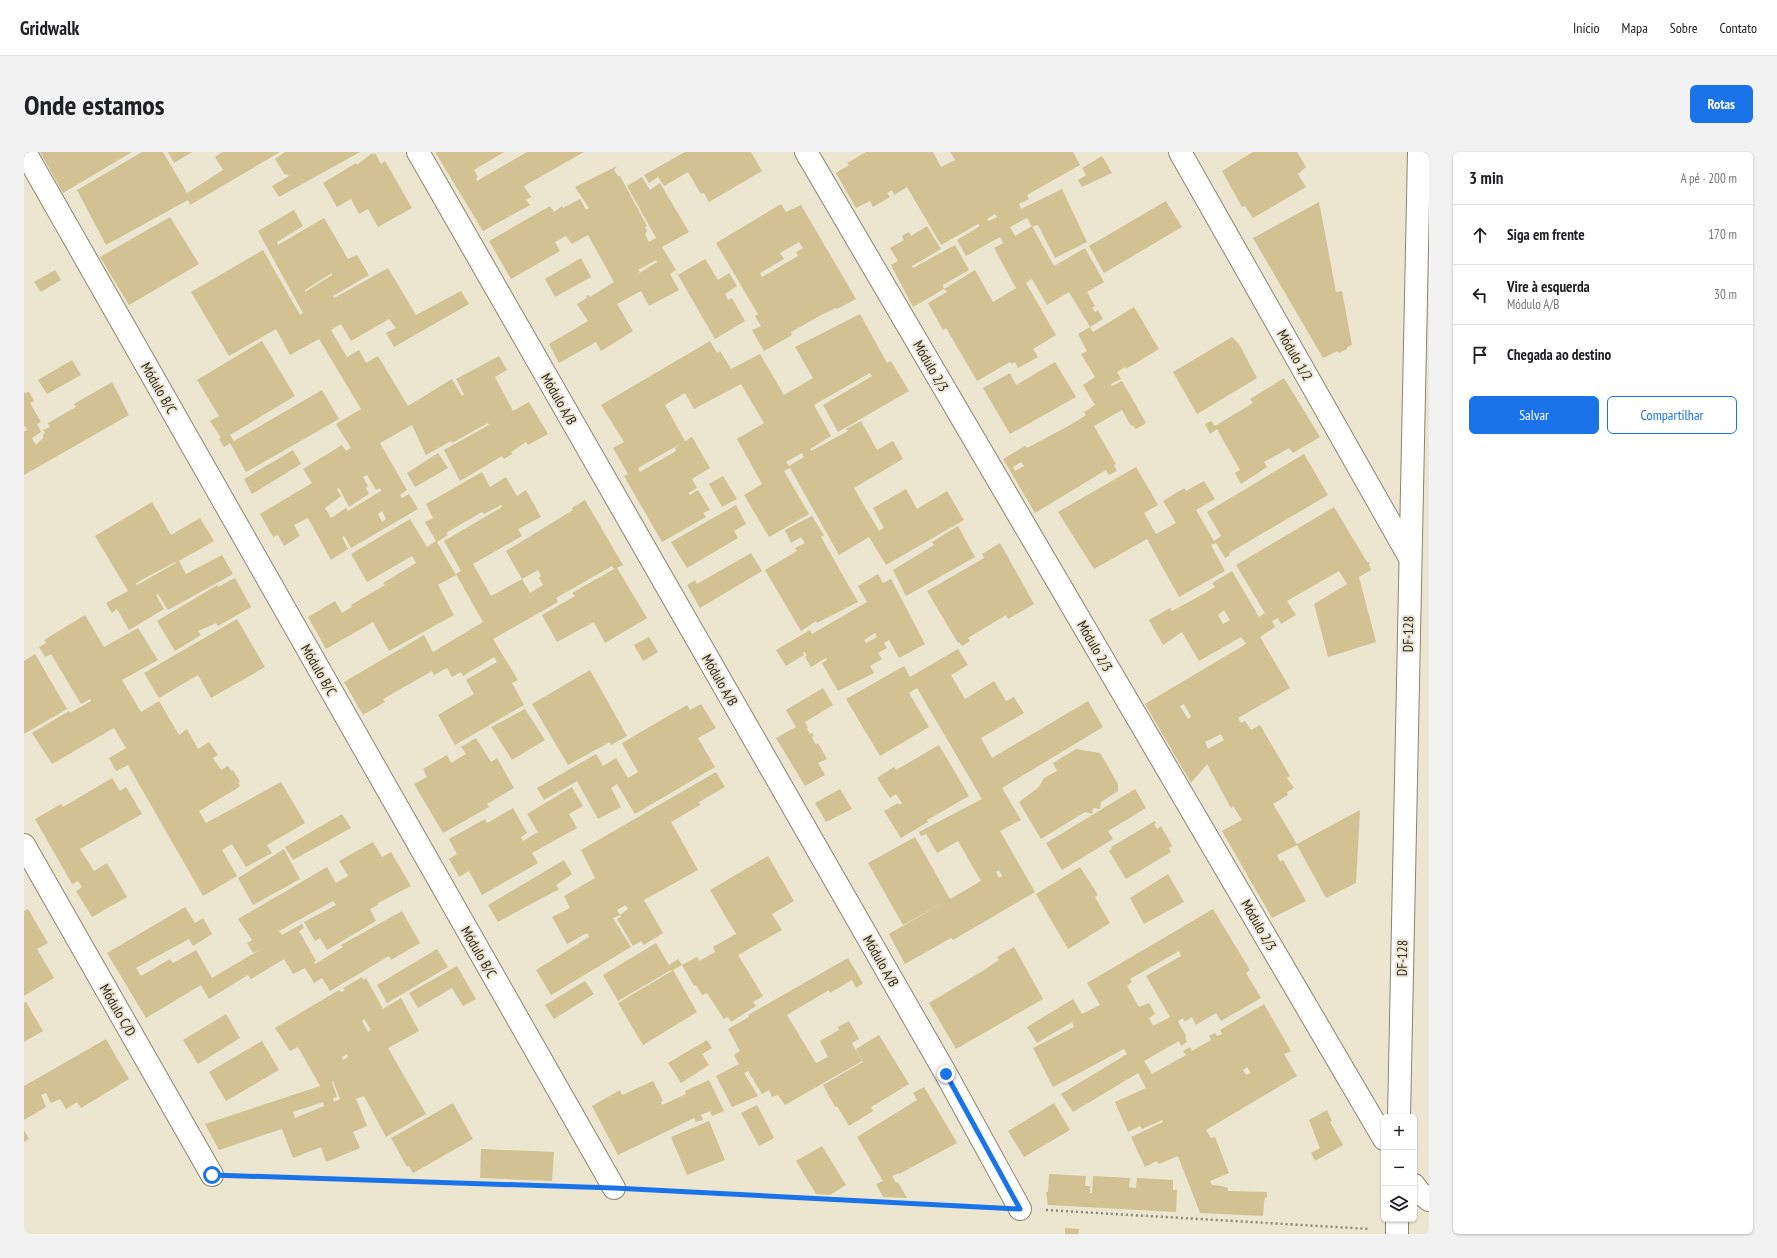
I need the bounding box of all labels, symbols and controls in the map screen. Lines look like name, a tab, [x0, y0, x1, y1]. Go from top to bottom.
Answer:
text: Gridwalk	[20, 16, 79, 40]
text: Início	[1573, 19, 1600, 37]
text: Mapa	[1622, 19, 1648, 37]
text: Sobre	[1670, 19, 1698, 37]
text: Contato	[1720, 19, 1757, 37]
button: Rotas	[1690, 85, 1753, 123]
text: Onde estamos	[24, 86, 165, 123]
text: 3 min	[1469, 167, 1503, 189]
text: A pé · 200 m	[1680, 170, 1737, 187]
icon: ahead	[1469, 224, 1491, 246]
text: Siga em frente	[1507, 225, 1585, 244]
text: 170 m	[1708, 226, 1737, 243]
text: Vire à esquerda	[1507, 277, 1590, 296]
icon: left	[1469, 284, 1491, 306]
text: 30 m	[1714, 286, 1737, 303]
text: Módulo A/B	[1507, 296, 1559, 313]
street label: Módulo 1/2	[1273, 326, 1317, 384]
street label: Módulo 2/3	[909, 337, 953, 395]
icon: arrive	[1469, 344, 1491, 366]
text: Chegada ao destino	[1507, 345, 1611, 364]
street label: Módulo B/C	[137, 359, 181, 417]
street label: Módulo A/B	[537, 370, 581, 428]
button: Salvar	[1469, 396, 1599, 434]
button: Compartilhar	[1607, 396, 1737, 434]
street label: DF-128	[1399, 616, 1417, 652]
street label: Módulo 2/3	[1073, 617, 1117, 675]
street label: Módulo B/C	[297, 641, 341, 699]
street label: Módulo A/B	[698, 651, 742, 709]
street label: Módulo 2/3	[1237, 896, 1281, 954]
street label: Módulo B/C	[457, 923, 501, 981]
street label: Módulo A/B	[859, 932, 903, 990]
street label: DF-128	[1393, 940, 1411, 976]
street label: Módulo C/D	[96, 981, 140, 1039]
route end	[937, 1065, 955, 1083]
map controls	[1381, 1114, 1417, 1222]
button: +	[1381, 1114, 1417, 1150]
button: −	[1381, 1150, 1417, 1186]
route start	[203, 1166, 221, 1184]
button: layers	[1381, 1186, 1417, 1222]

